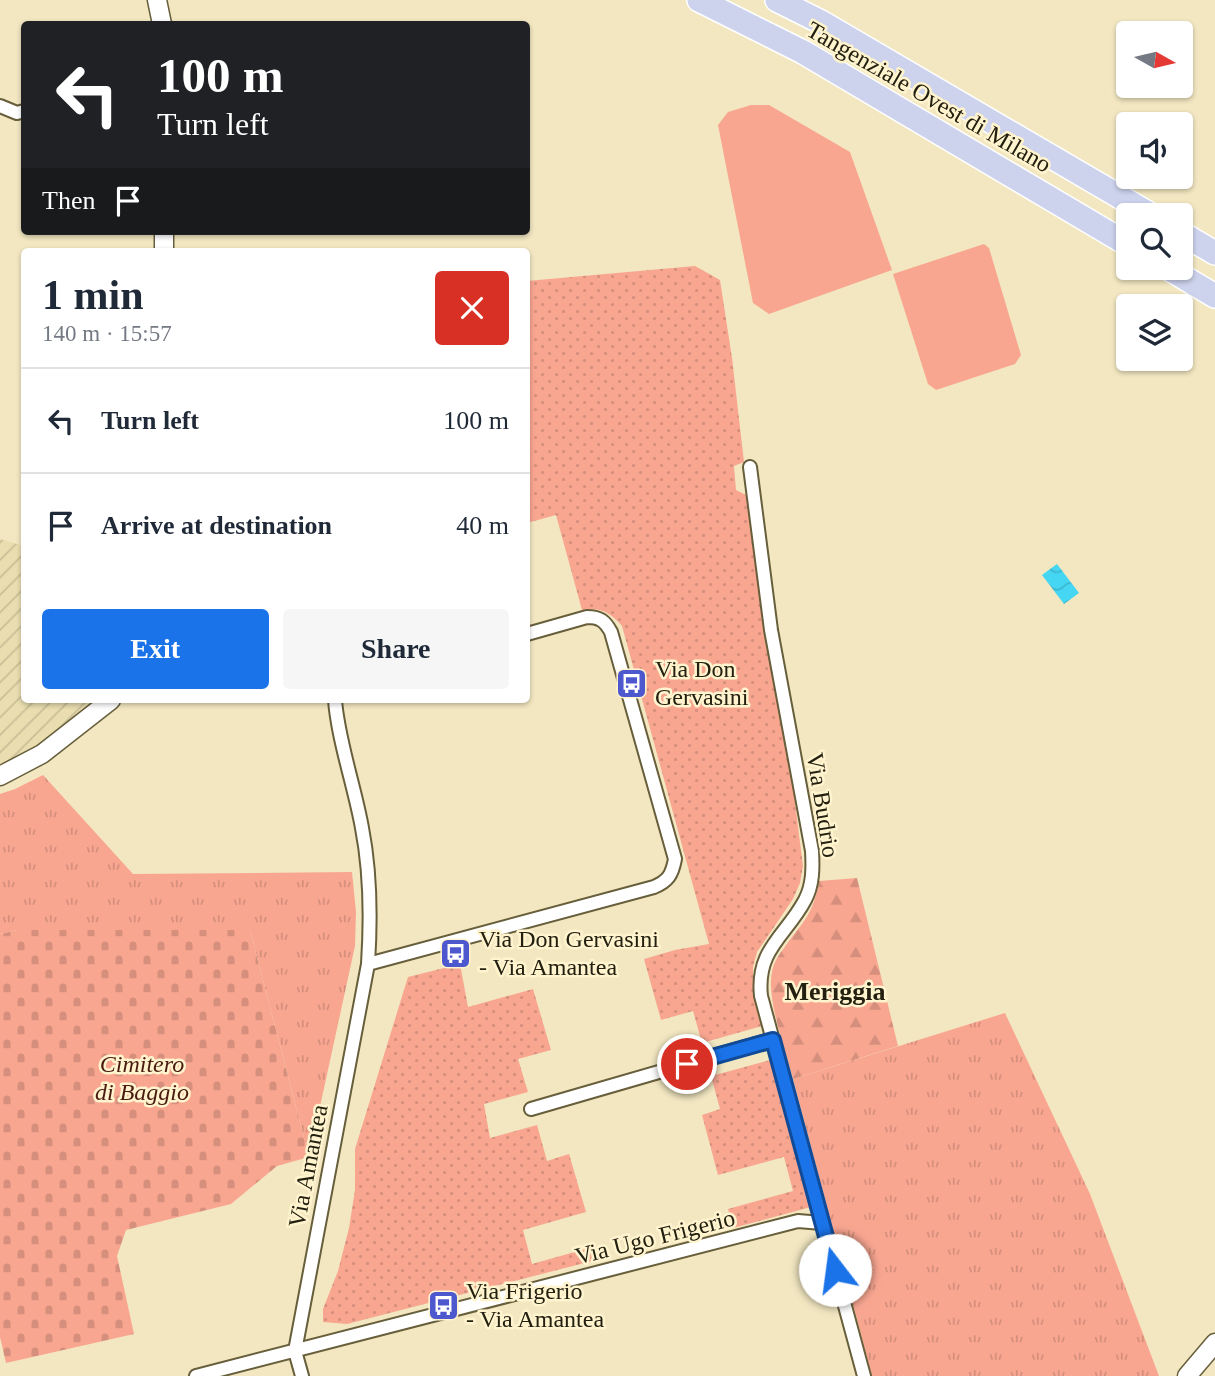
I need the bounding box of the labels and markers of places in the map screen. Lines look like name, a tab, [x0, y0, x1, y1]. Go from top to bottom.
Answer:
place label: Via Don Gervasini	[655, 656, 749, 710]
bus stop icon: Via Don Gervasini	[615, 666, 649, 700]
place label: Via Don Gervasini - Via Amantea	[479, 926, 659, 980]
bus stop icon: Via Don Gervasini - Via Amantea	[439, 936, 473, 970]
pin	[657, 1034, 717, 1094]
place label: Via Frigerio - Via Amantea	[466, 1278, 604, 1332]
bus stop icon: Via Frigerio - Via Amantea	[426, 1288, 460, 1322]

